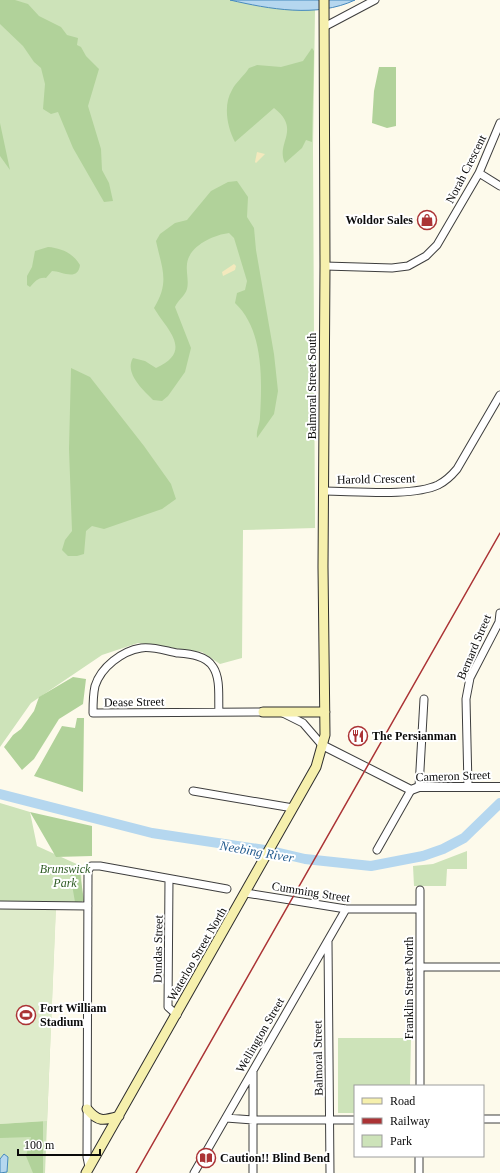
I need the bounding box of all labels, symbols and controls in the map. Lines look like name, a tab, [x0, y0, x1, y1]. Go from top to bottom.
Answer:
street label: Norah Crescent	[443, 132, 490, 206]
shop icon: Woldor Sales	[416, 209, 438, 231]
place label: Woldor Sales	[346, 213, 413, 227]
street label: Balmoral Street South	[305, 333, 319, 439]
street label: Harold Crescent	[337, 471, 416, 487]
street label: Bernard Street	[454, 612, 494, 682]
street label: Dease Street	[104, 694, 165, 710]
restaurant icon: The Persianman	[347, 725, 369, 747]
place label: The Persianman	[372, 729, 457, 743]
street label: Cameron Street	[415, 768, 491, 784]
water label: Neebing River	[218, 837, 296, 866]
park label: Brunswick Park	[40, 862, 91, 890]
street label: Cumming Street	[271, 879, 352, 905]
street label: Waterloo Street North	[165, 905, 229, 1003]
street label: Dundas Street	[150, 914, 166, 983]
street label: Franklin Street North	[402, 937, 416, 1039]
street label: Wellington Street	[233, 995, 287, 1075]
place label: Fort William Stadium	[40, 1001, 107, 1029]
sports icon: Fort William Stadium	[15, 1004, 37, 1026]
street label: Balmoral Street	[310, 1019, 326, 1096]
legend	[354, 1085, 484, 1157]
text: Road	[390, 1094, 415, 1108]
text: Railway	[390, 1114, 430, 1128]
scale bar	[18, 1131, 100, 1157]
text: Park	[390, 1134, 412, 1148]
text: 100 m	[24, 1138, 55, 1152]
library icon: Caution!! Blind Bend	[195, 1147, 217, 1169]
place label: Caution!! Blind Bend	[220, 1151, 330, 1165]

